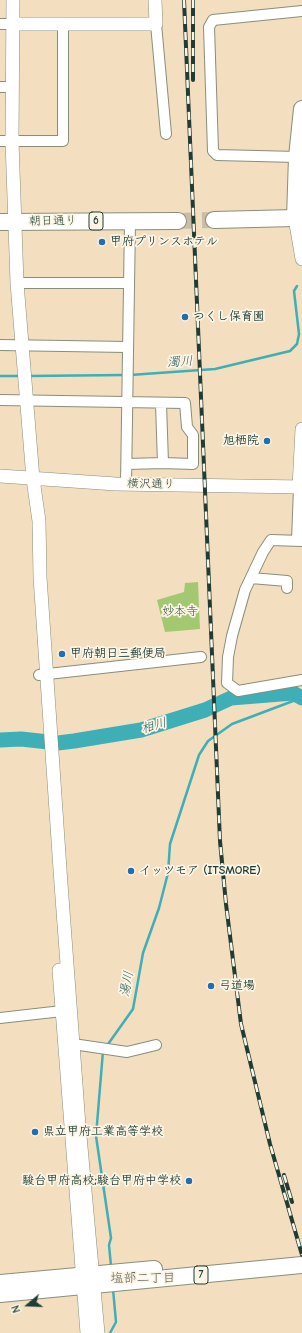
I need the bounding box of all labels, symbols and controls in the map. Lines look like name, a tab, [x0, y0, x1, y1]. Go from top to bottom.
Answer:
road number: 6	[89, 212, 103, 230]
street label: 朝日通り	[29, 213, 77, 229]
place label: 甲府プリンスホテル	[110, 235, 218, 249]
marker: 甲府プリンスホテル	[97, 237, 107, 247]
place label: つくし保育園	[193, 310, 265, 324]
marker: つくし保育園	[180, 312, 190, 322]
water label: 濁川	[166, 353, 194, 371]
place label: 旭栖院	[223, 434, 259, 448]
marker: 旭栖院	[262, 436, 272, 446]
street label: 横沢通り	[127, 476, 175, 492]
park label: 妙本寺	[162, 605, 198, 619]
place label: 甲府朝日三郵便局	[70, 647, 166, 661]
marker: 甲府朝日三郵便局	[57, 649, 67, 659]
water label: 相川	[139, 715, 169, 737]
place label: イッツモア (ITSMORE)	[139, 864, 261, 878]
marker: イッツモア (ITSMORE)	[126, 866, 136, 876]
water label: 湯川	[117, 970, 137, 998]
place label: 弓道場	[219, 979, 255, 993]
marker: 弓道場	[206, 981, 216, 991]
place label: 県立甲府工業高等学校	[43, 1125, 163, 1139]
marker: 県立甲府工業高等学校	[30, 1127, 40, 1137]
place label: 駿台甲府高校;駿台甲府中学校	[22, 1174, 181, 1188]
marker: 駿台甲府高校;駿台甲府中学校	[184, 1176, 194, 1186]
road number: 7	[194, 1266, 208, 1284]
district label: 塩部二丁目	[111, 1270, 175, 1286]
north arrow	[8, 1285, 48, 1325]
text: N	[9, 1304, 23, 1315]

